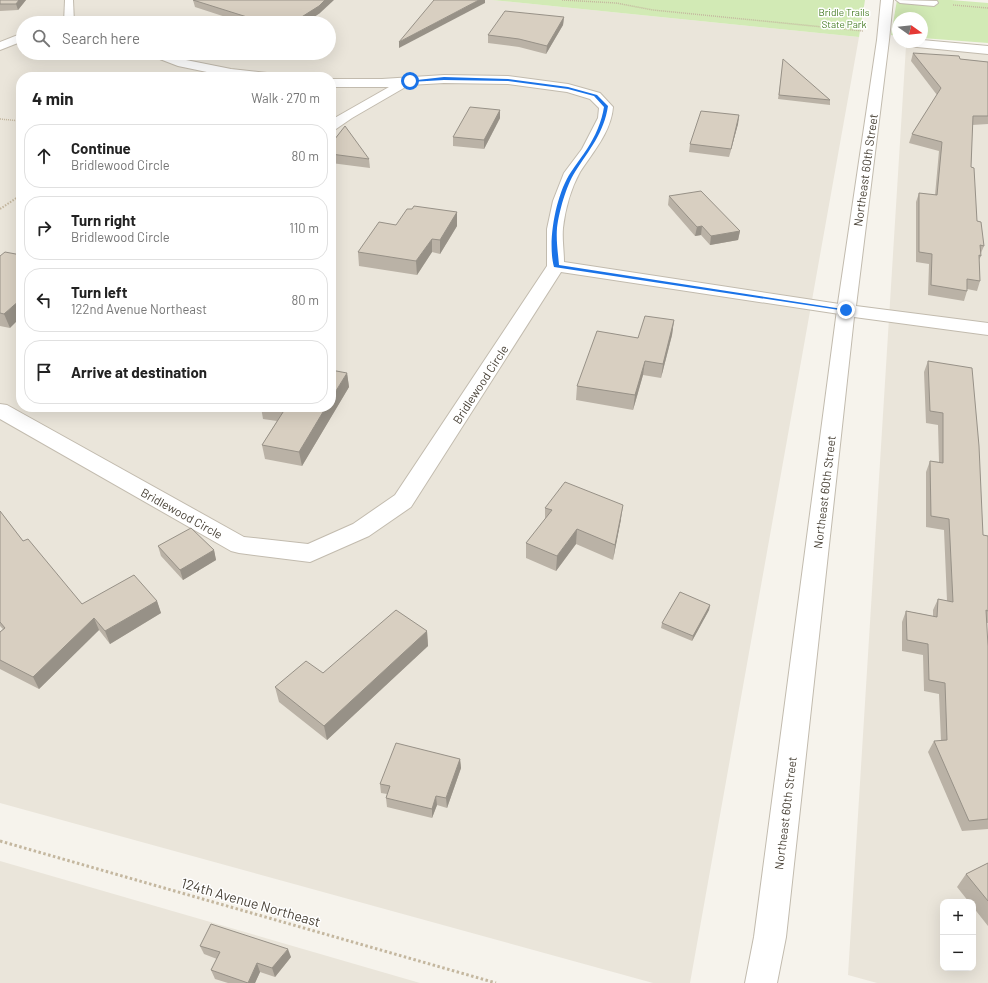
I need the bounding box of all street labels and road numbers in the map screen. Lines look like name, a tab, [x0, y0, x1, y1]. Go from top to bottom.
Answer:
street label: Northeast 60th Street	[850, 113, 880, 227]
street label: Bridlewood Circle	[449, 342, 511, 426]
street label: Northeast 60th Street	[810, 435, 838, 549]
street label: Bridlewood Circle	[139, 485, 225, 541]
street label: Northeast 60th Street	[771, 756, 799, 870]
street label: 124th Avenue Northeast	[179, 874, 323, 930]

